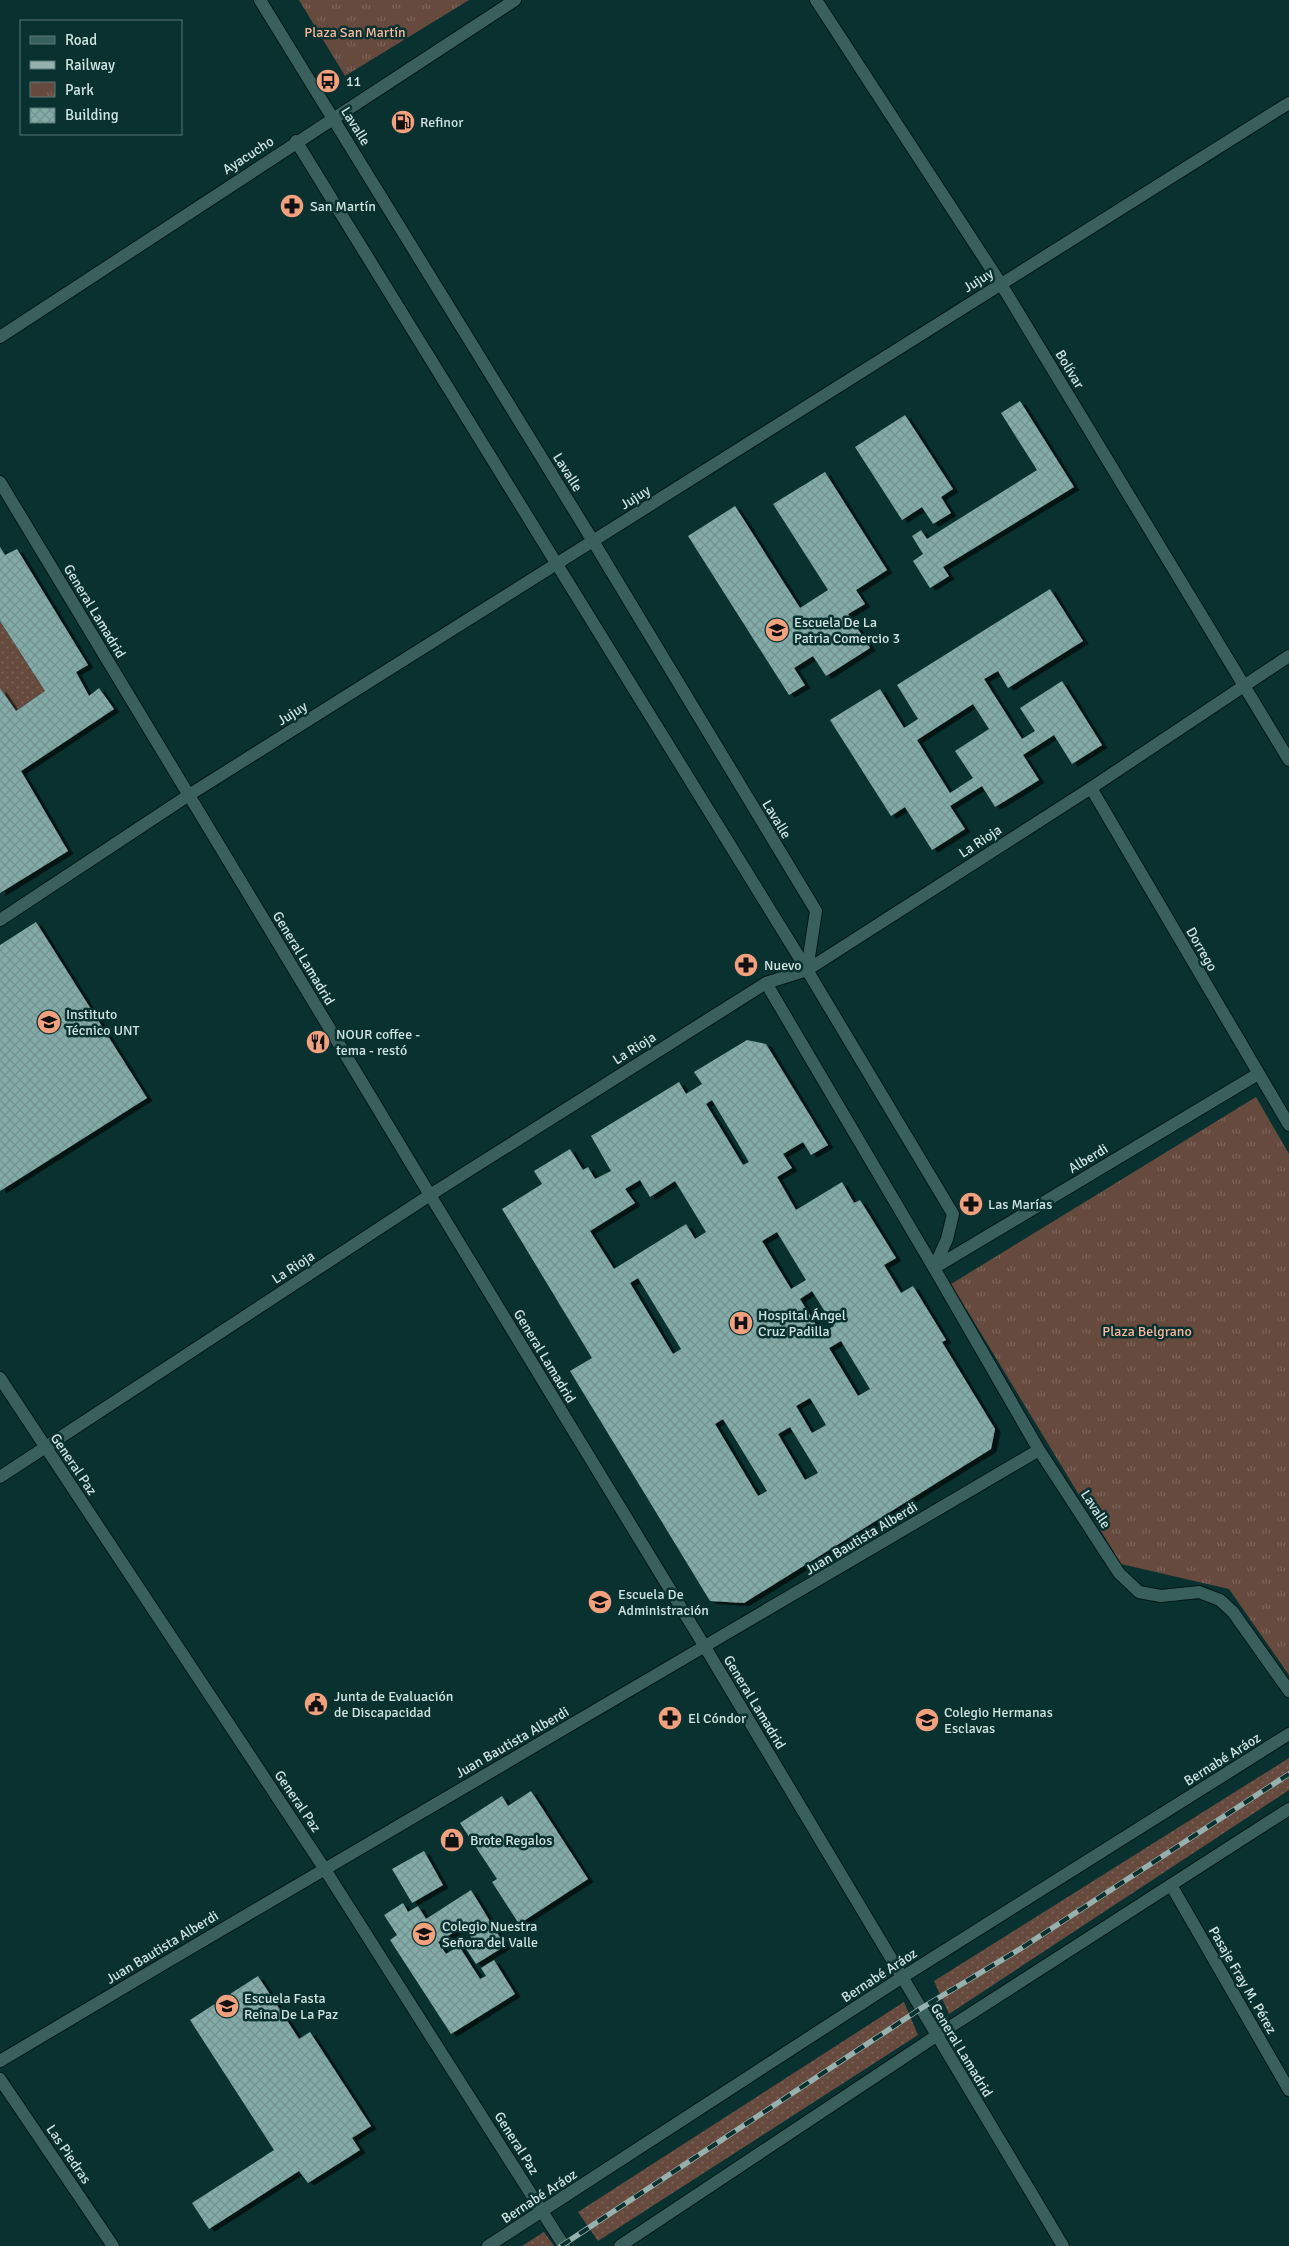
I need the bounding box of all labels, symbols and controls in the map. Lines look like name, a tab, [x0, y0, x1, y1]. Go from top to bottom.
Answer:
legend	[20, 20, 182, 135]
park label: Plaza San Martín	[304, 24, 406, 41]
text: Road	[65, 31, 97, 49]
text: Railway	[65, 56, 115, 74]
bus stop icon: 11	[315, 68, 341, 94]
place label: 11	[346, 73, 361, 90]
text: Park	[65, 81, 94, 99]
street label: Lavalle	[337, 104, 374, 149]
text: Building	[65, 106, 119, 124]
fuel station icon: Refinor	[390, 109, 416, 135]
place label: Refinor	[420, 114, 464, 131]
street label: Ayacucho	[220, 133, 277, 178]
pharmacy icon: San Martín	[279, 193, 305, 219]
place label: San Martín	[310, 198, 376, 215]
street label: Jujuy	[960, 265, 997, 296]
street label: Bolívar	[1051, 347, 1088, 392]
street label: Lavalle	[549, 450, 586, 495]
street label: Jujuy	[617, 482, 654, 513]
street label: General Lamadrid	[60, 561, 129, 661]
place label: Escuela De La Patria Comercio 3	[794, 614, 900, 647]
school or university icon: Escuela De La Patria Comercio 3	[764, 617, 790, 643]
street label: Jujuy	[274, 698, 311, 729]
street label: Lavalle	[758, 797, 795, 842]
street label: La Rioja	[956, 821, 1005, 862]
street label: General Lamadrid	[269, 908, 338, 1008]
street label: Dorrego	[1182, 924, 1221, 974]
pharmacy icon: Nuevo	[733, 952, 759, 978]
place label: Nuevo	[764, 957, 801, 974]
place label: Instituto Técnico UNT	[66, 1006, 140, 1039]
school or university icon: Instituto Técnico UNT	[36, 1009, 62, 1035]
place label: NOUR coffee - tema - restó	[336, 1026, 420, 1059]
restaurant icon: NOUR coffee - tema - restó	[305, 1029, 331, 1055]
street label: La Rioja	[609, 1029, 659, 1068]
street label: Alberdi	[1065, 1140, 1111, 1177]
pharmacy icon: Las Marías	[958, 1191, 984, 1217]
place label: Las Marías	[988, 1196, 1052, 1213]
street label: La Rioja	[269, 1247, 318, 1288]
street label: General Lamadrid	[510, 1306, 579, 1406]
place label: Hospital Ángel Cruz Padilla	[758, 1307, 846, 1340]
hospital icon: Hospital Ángel Cruz Padilla	[728, 1310, 754, 1336]
park label: Plaza Belgrano	[1102, 1323, 1192, 1340]
street label: General Paz	[47, 1430, 100, 1498]
street label: Lavalle	[1077, 1487, 1114, 1532]
street label: Juan Bautista Alberdi	[802, 1498, 921, 1579]
place label: Escuela De Administración	[618, 1586, 709, 1619]
school or university icon: Escuela De Administración	[587, 1589, 613, 1615]
street label: General Lamadrid	[720, 1652, 789, 1752]
place label: Junta de Evaluación de Discapacidad	[334, 1688, 453, 1721]
public building icon: Junta de Evaluación de Discapacidad	[303, 1691, 329, 1717]
street label: Juan Bautista Alberdi	[453, 1703, 572, 1782]
place label: Colegio Hermanas Esclavas	[944, 1704, 1053, 1737]
pharmacy icon: El Cóndor	[657, 1705, 683, 1731]
school or university icon: Colegio Hermanas Esclavas	[914, 1707, 940, 1733]
place label: El Cóndor	[688, 1710, 747, 1727]
street label: Bernabé Aráoz	[1181, 1729, 1264, 1790]
street label: General Paz	[271, 1767, 324, 1835]
shop icon: Brote Regalos	[439, 1827, 465, 1853]
place label: Brote Regalos	[470, 1832, 552, 1849]
street label: Juan Bautista Alberdi	[103, 1907, 222, 1988]
place label: Colegio Nuestra Señora del Valle	[442, 1918, 538, 1951]
school or university icon: Colegio Nuestra Señora del Valle	[411, 1921, 437, 1947]
street label: Pasaje Fray M. Pérez	[1205, 1923, 1280, 2037]
street label: Bernabé Aráoz	[838, 1945, 920, 2006]
place label: Escuela Fasta Reina De La Paz	[244, 1990, 338, 2023]
school or university icon: Escuela Fasta Reina De La Paz	[214, 1993, 240, 2019]
street label: General Lamadrid	[927, 2000, 996, 2100]
street label: General Paz	[491, 2109, 543, 2178]
street label: Las Piedras	[43, 2121, 95, 2187]
street label: Bernabé Aráoz	[498, 2166, 580, 2227]

